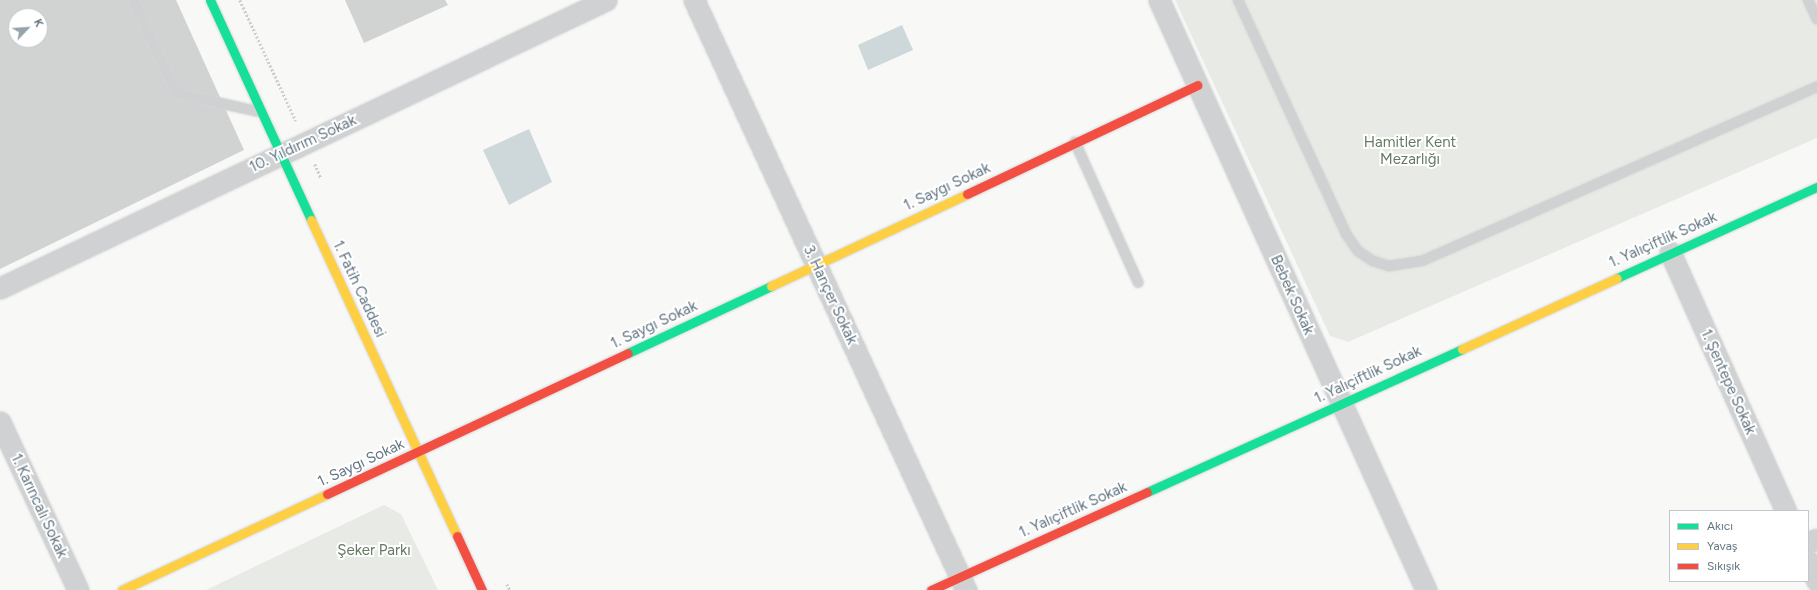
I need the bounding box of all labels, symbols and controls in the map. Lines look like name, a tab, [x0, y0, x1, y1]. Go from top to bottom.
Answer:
north arrow	[8, 8, 48, 48]
text: K	[31, 17, 46, 29]
street label: 10. Yıldırım Sokak	[247, 111, 359, 177]
park label: Hamitler Kent Mezarlığı	[1364, 133, 1456, 168]
street label: 1. Saygı Sokak	[901, 159, 993, 215]
street label: 1. Yalıçiftlik Sokak	[1606, 208, 1720, 272]
street label: 1. Fatih Caddesi	[329, 238, 389, 340]
street label: 3. Hançer Sokak	[799, 243, 861, 347]
street label: Bebek Sokak	[1266, 252, 1318, 338]
street label: 1. Saygı Sokak	[608, 297, 700, 353]
street label: 1. Şentepe Sokak	[1697, 327, 1759, 437]
street label: 1. Yalıçiftlik Sokak	[1312, 342, 1424, 408]
street label: 1. Saygı Sokak	[315, 435, 407, 491]
street label: 1. Karıncalı Sokak	[7, 451, 71, 561]
street label: 1. Yalıçiftlik Sokak	[1016, 478, 1130, 542]
legend	[1669, 510, 1809, 582]
text: Akıcı	[1707, 519, 1733, 533]
text: Yavaş	[1707, 539, 1737, 553]
park label: Şeker Parkı	[337, 542, 411, 560]
text: Sıkışık	[1707, 559, 1740, 573]

